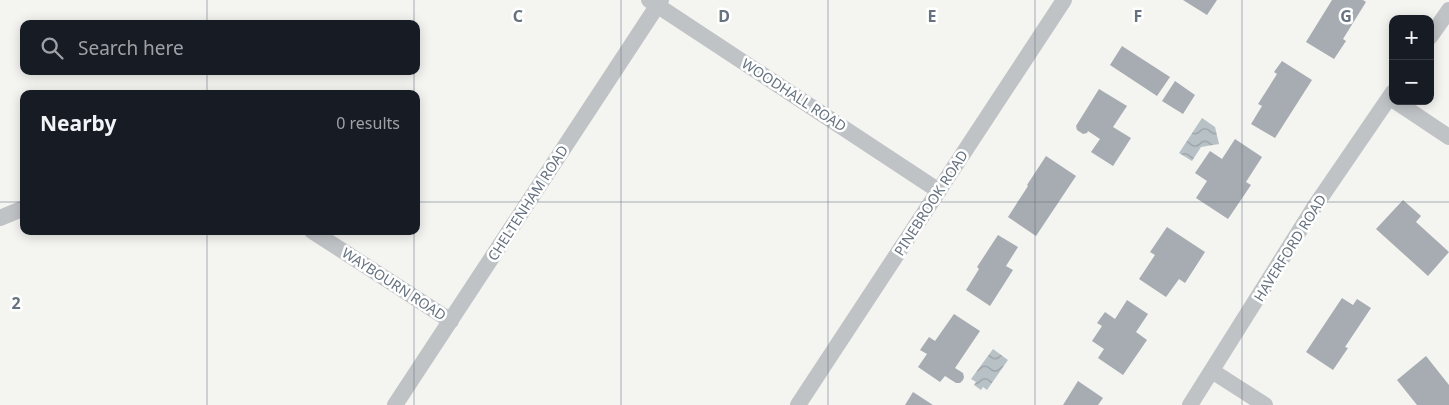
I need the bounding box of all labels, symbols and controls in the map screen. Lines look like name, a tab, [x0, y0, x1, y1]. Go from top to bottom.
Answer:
text: C	[513, 5, 523, 27]
text: D	[718, 5, 730, 27]
text: E	[928, 5, 937, 27]
text: F	[1134, 5, 1142, 27]
text: G	[1340, 5, 1352, 27]
map controls	[1389, 15, 1434, 105]
button: +	[1389, 15, 1434, 60]
search box	[20, 20, 420, 75]
icon: search	[38, 34, 66, 62]
text: Search here	[78, 35, 184, 61]
street label: WOODHALL ROAD	[738, 54, 850, 136]
button: −	[1389, 60, 1434, 105]
text: Nearby	[40, 109, 116, 137]
text: 0 results	[336, 112, 400, 134]
street label: CHELTENHAM ROAD	[483, 141, 572, 264]
street label: PINEBROOK ROAD	[889, 146, 972, 259]
street label: HAVERFORD ROAD	[1249, 191, 1330, 305]
street label: WAYBOURN ROAD	[339, 243, 450, 324]
text: 2	[11, 292, 21, 314]

